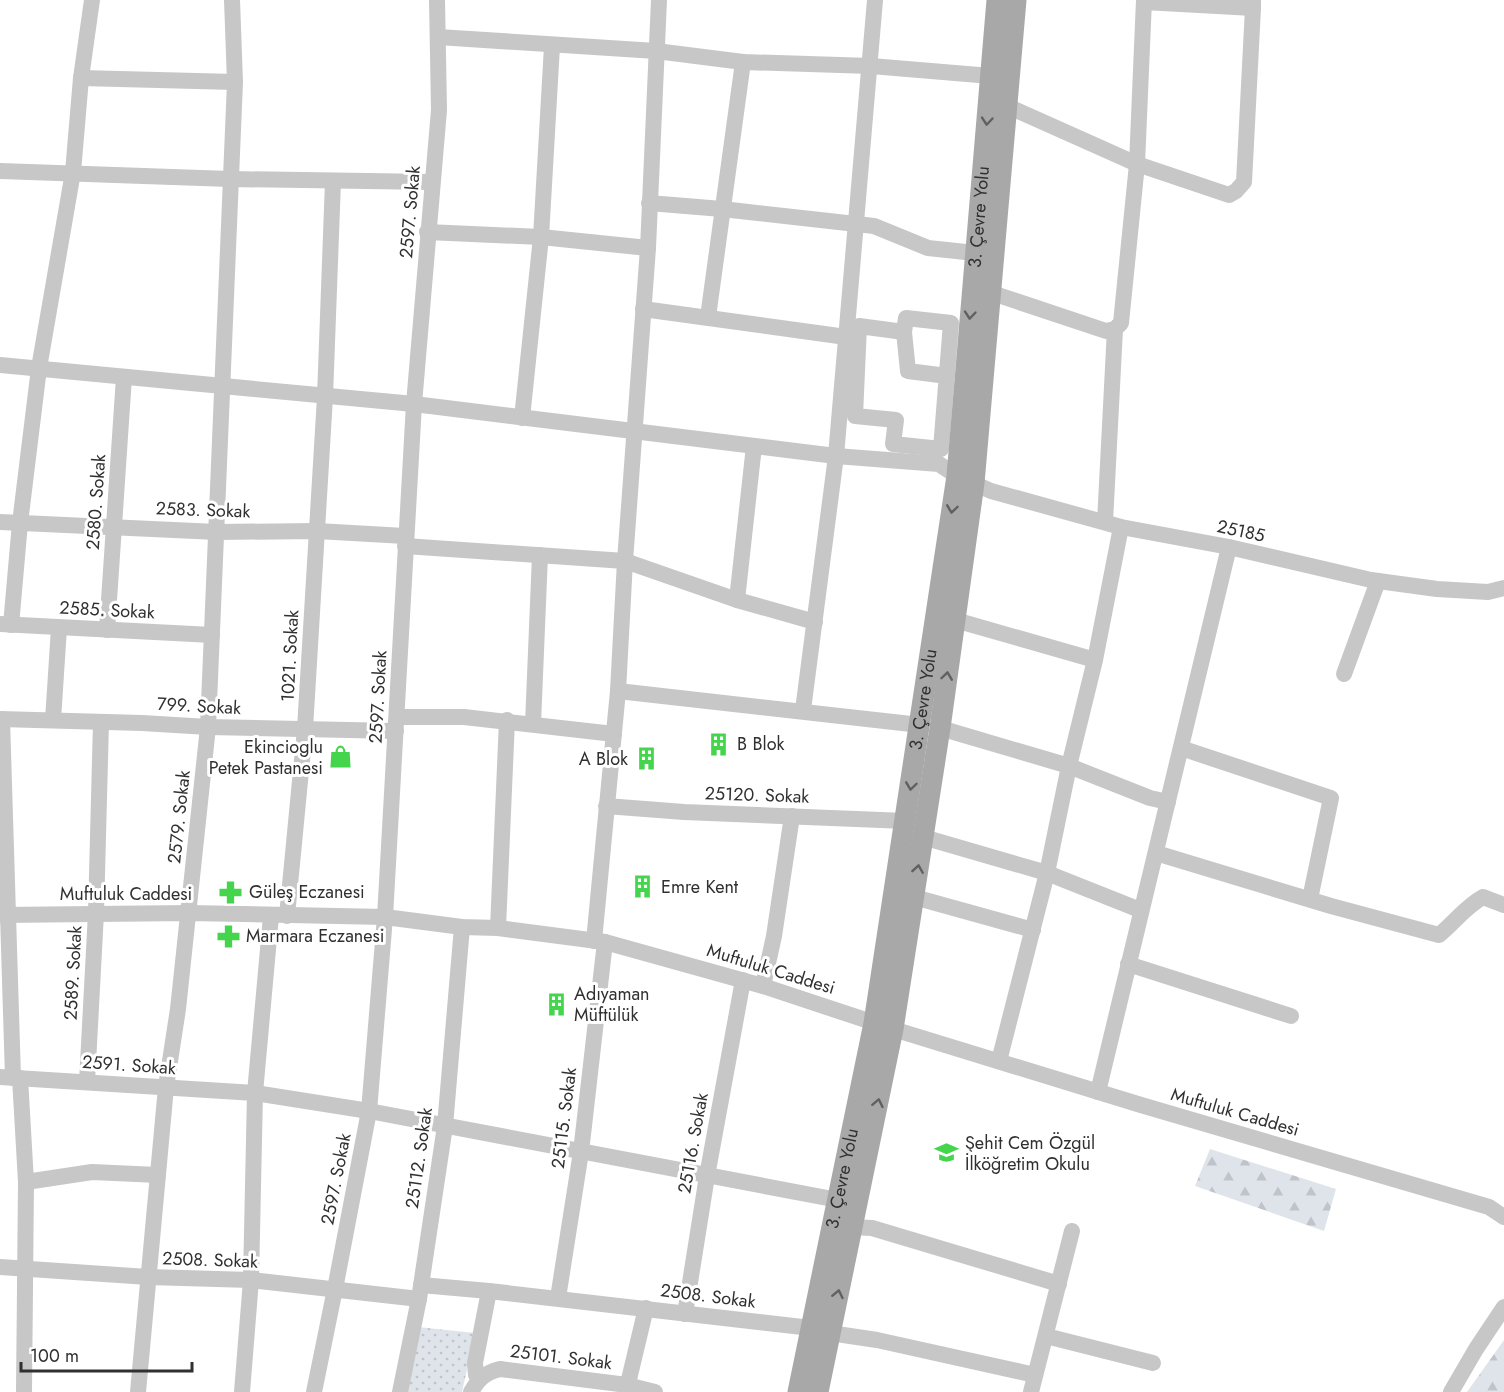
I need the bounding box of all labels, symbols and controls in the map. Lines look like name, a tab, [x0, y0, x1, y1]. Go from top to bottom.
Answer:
one-way arrow	[981, 117, 994, 126]
street label: 2597. Sokak	[393, 165, 427, 259]
street label: 3. Çevre Yolu	[962, 165, 996, 269]
one-way arrow	[964, 311, 977, 320]
street label: 2580. Sokak	[80, 453, 112, 551]
street label: 2583. Sokak	[155, 495, 251, 525]
one-way arrow	[946, 505, 958, 514]
street label: 25185	[1215, 513, 1267, 549]
street label: 2585. Sokak	[59, 595, 155, 625]
street label: 1021. Sokak	[275, 609, 305, 703]
street label: 3. Çevre Yolu	[903, 647, 944, 752]
street label: 2597. Sokak	[363, 650, 393, 744]
one-way arrow	[940, 672, 952, 681]
street label: 799. Sokak	[156, 691, 242, 721]
building icon: B Blok	[706, 731, 732, 757]
place label: B Blok	[737, 731, 784, 757]
place label: Ekincioglu Petek Pastanesi	[209, 734, 323, 781]
shop icon: Ekincioglu Petek Pastanesi	[328, 744, 354, 770]
place label: A Blok	[579, 746, 628, 772]
building icon: A Blok	[633, 746, 659, 772]
street label: 2579. Sokak	[161, 769, 197, 865]
street label: 25120. Sokak	[704, 780, 810, 810]
one-way arrow	[906, 781, 918, 790]
one-way arrow	[911, 865, 924, 875]
building icon: Emre Kent	[630, 874, 656, 900]
place label: Emre Kent	[661, 874, 739, 900]
pharmacy icon: Güleş Eczanesi	[218, 879, 244, 905]
place label: Güleş Eczanesi	[249, 879, 365, 905]
street label: Muftuluk Caddesi	[60, 881, 192, 907]
pharmacy icon: Marmara Eczanesi	[215, 923, 241, 949]
place label: Marmara Eczanesi	[246, 923, 384, 949]
street label: 2589. Sokak	[58, 925, 88, 1021]
street label: Muftuluk Caddesi	[704, 937, 838, 1001]
place label: Adıyaman Müftülük	[574, 981, 650, 1028]
building icon: Adıyaman Müftülük	[543, 991, 569, 1017]
street label: 2591. Sokak	[81, 1049, 177, 1081]
street label: 25115. Sokak	[545, 1066, 583, 1170]
street label: Muftuluk Caddesi	[1168, 1081, 1302, 1143]
street label: 25116. Sokak	[671, 1090, 715, 1195]
one-way arrow	[871, 1098, 884, 1108]
street label: 25112. Sokak	[399, 1106, 439, 1210]
street label: 3. Çevre Yolu	[819, 1126, 865, 1231]
place label: Şehit Cem Özgül İlköğretim Okulu	[965, 1130, 1095, 1177]
street label: 2597. Sokak	[314, 1131, 358, 1227]
school or university icon: Şehit Cem Özgül İlköğretim Okulu	[934, 1140, 960, 1166]
street label: 2508. Sokak	[162, 1245, 258, 1275]
street label: 2508. Sokak	[659, 1277, 757, 1315]
one-way arrow	[831, 1289, 844, 1299]
scale bar	[21, 1335, 192, 1373]
street label: 25101. Sokak	[509, 1338, 613, 1376]
text: 100 m	[30, 1343, 79, 1369]

